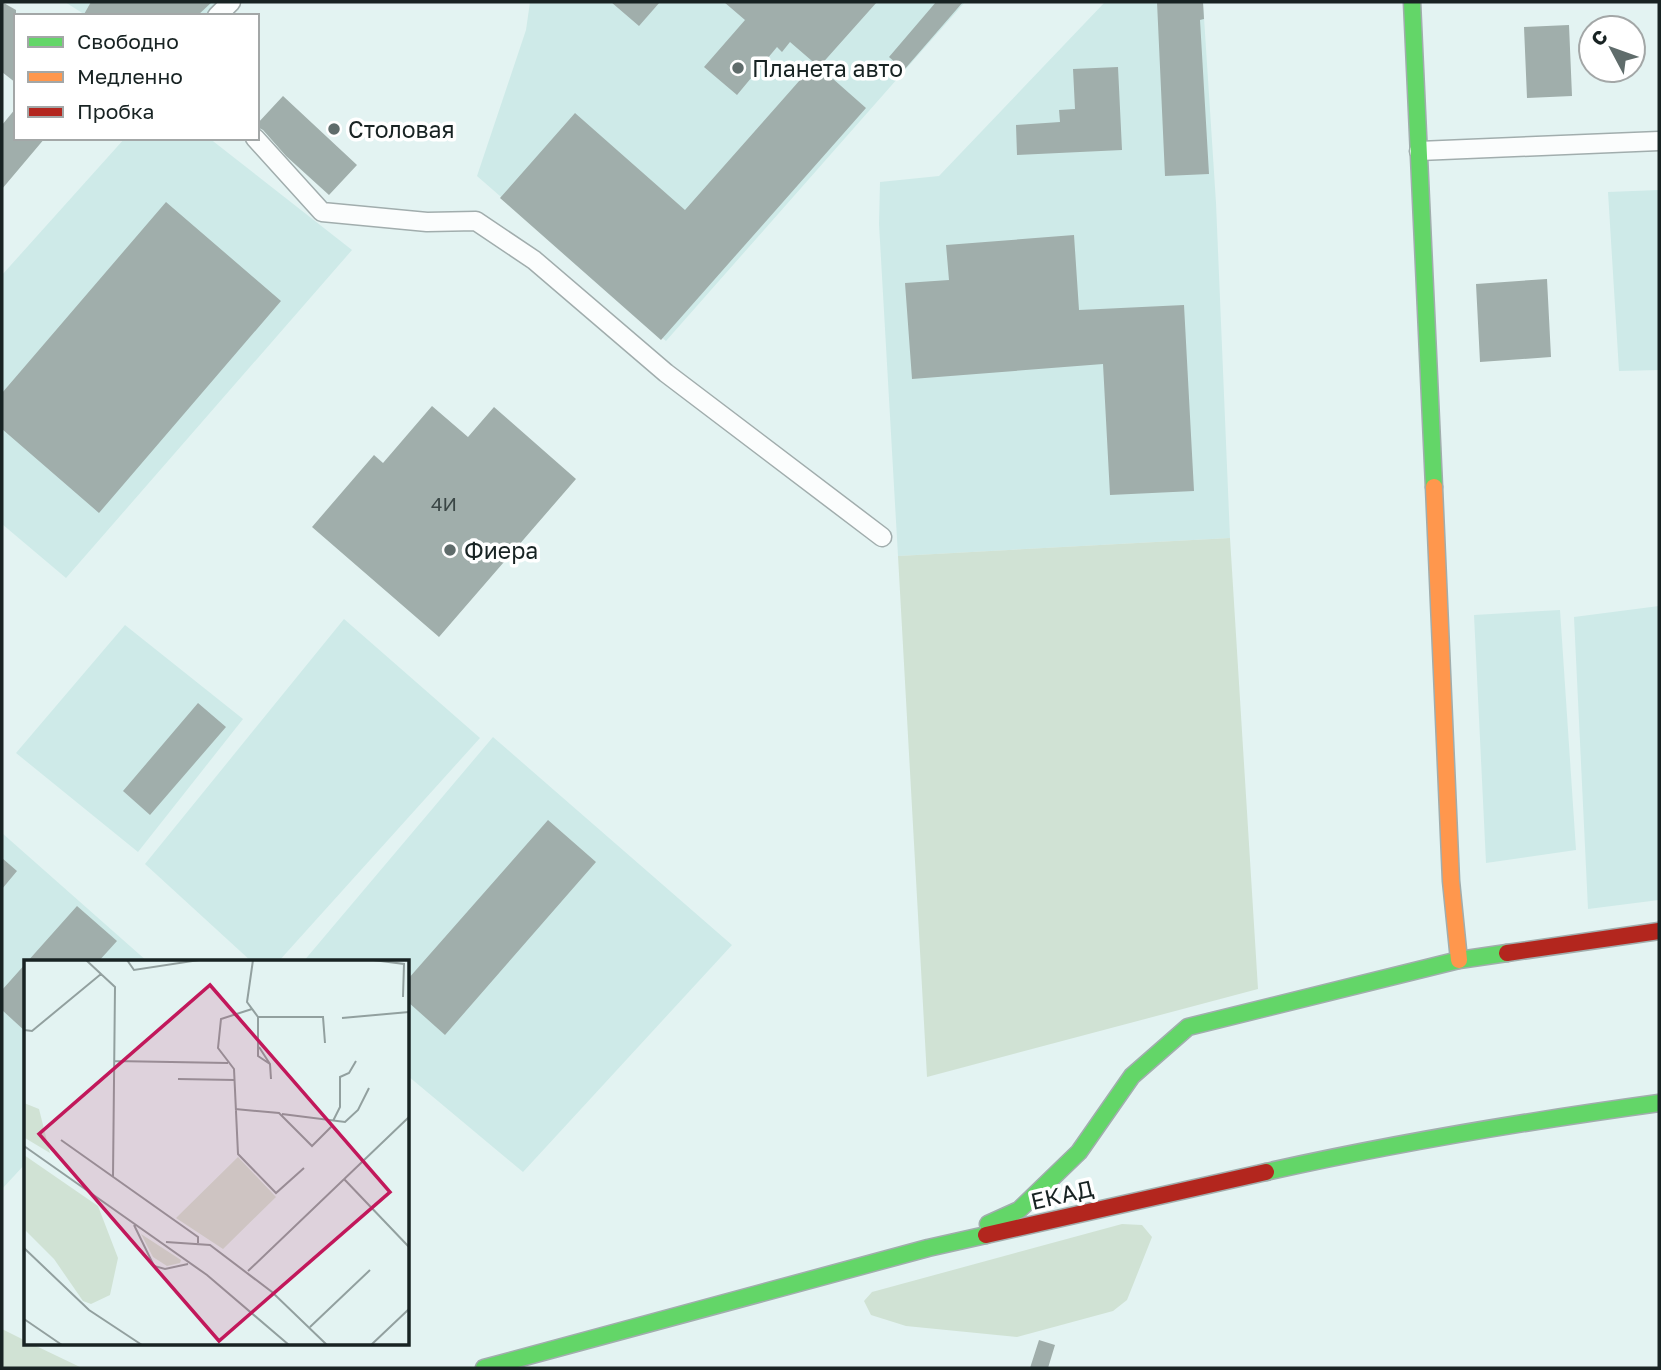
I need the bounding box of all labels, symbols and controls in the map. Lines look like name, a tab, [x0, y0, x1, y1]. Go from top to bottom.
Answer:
legend	[14, 14, 259, 140]
north arrow	[1577, 14, 1647, 84]
text: С	[1586, 25, 1612, 50]
text: Свободно	[77, 28, 179, 54]
place label: Планета авто	[752, 54, 903, 82]
marker: Планета авто	[730, 60, 746, 76]
text: Медленно	[77, 63, 183, 89]
text: Пробка	[77, 98, 155, 124]
place label: Столовая	[348, 115, 455, 143]
marker: Столовая	[326, 121, 342, 137]
house number: 4И	[431, 492, 457, 515]
place label: Фиера	[464, 536, 538, 564]
marker: Фиера	[442, 542, 458, 558]
inset map	[24, 960, 410, 1346]
street label: ЕКАД	[1028, 1173, 1096, 1215]

